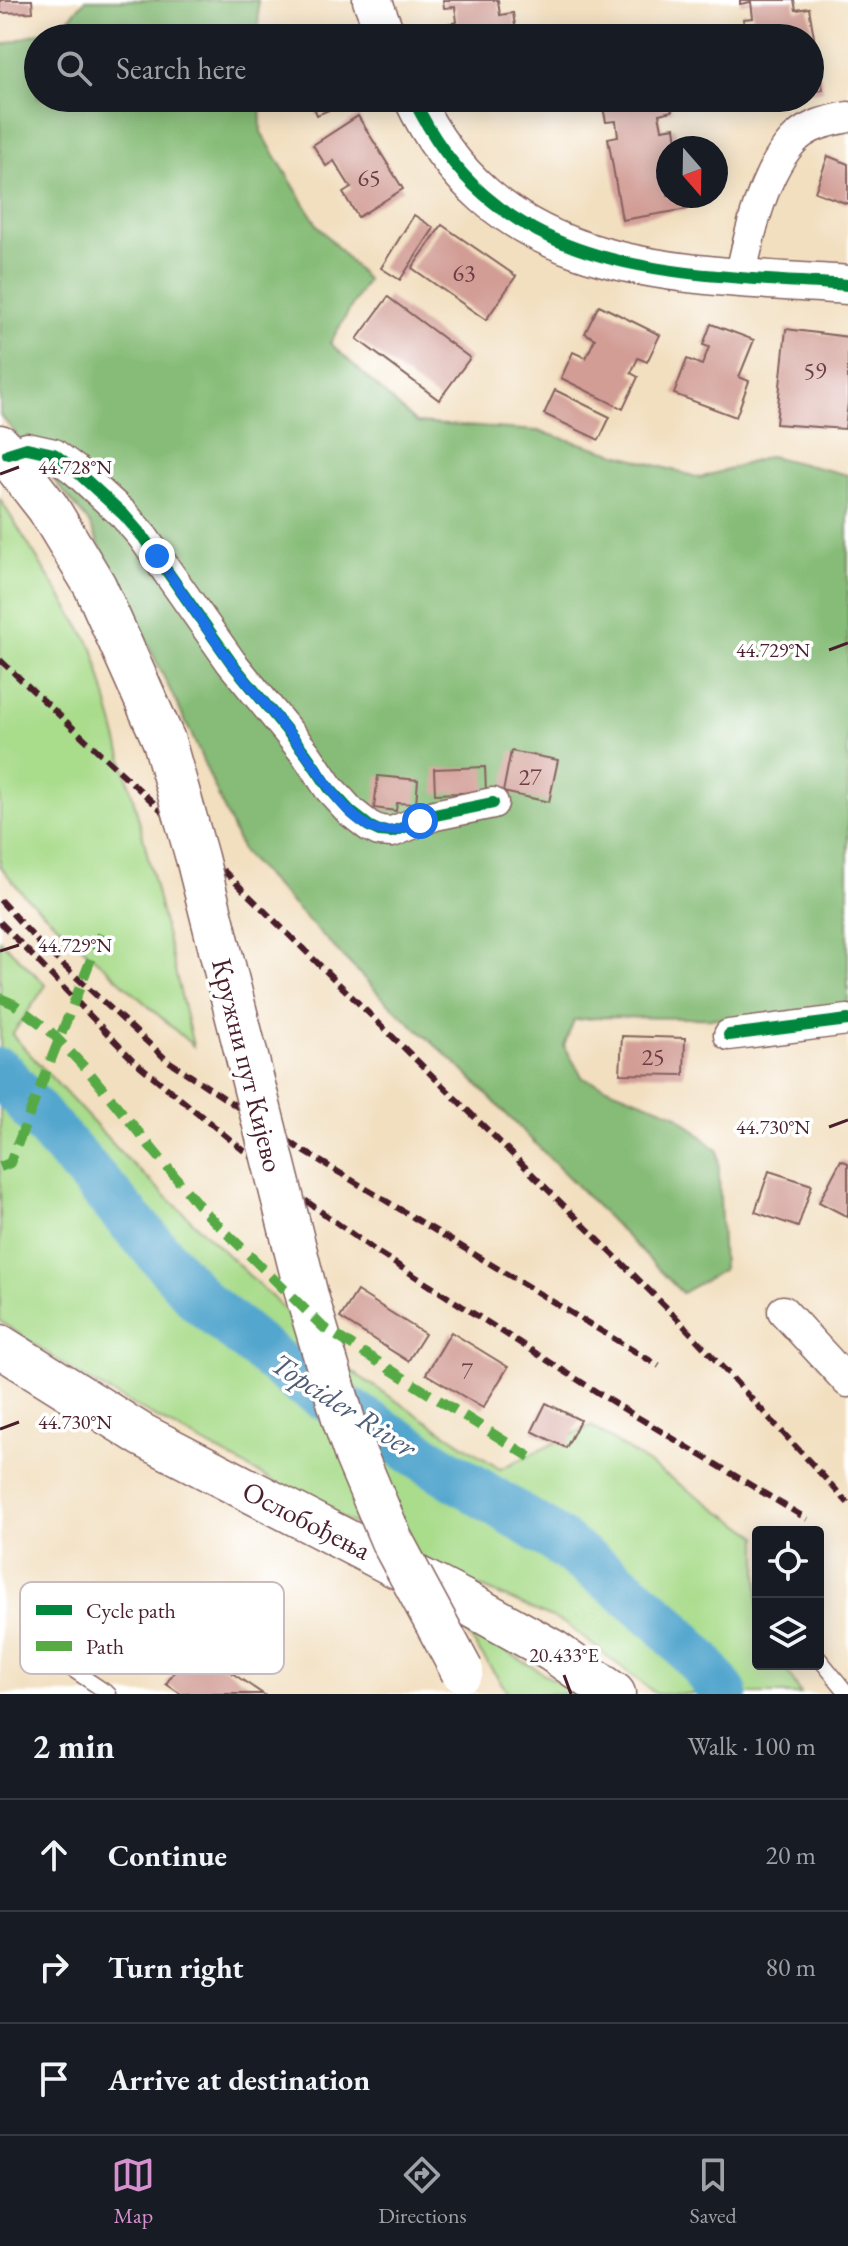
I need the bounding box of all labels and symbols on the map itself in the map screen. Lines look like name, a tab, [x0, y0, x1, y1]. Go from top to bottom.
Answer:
north arrow	[656, 136, 728, 208]
house number: 65	[357, 162, 381, 193]
house number: 63	[452, 257, 476, 288]
house number: 59	[803, 355, 827, 386]
text: 44.728°N	[38, 454, 112, 480]
route end	[139, 538, 175, 574]
text: 44.729°N	[736, 637, 810, 663]
house number: 27	[518, 761, 542, 792]
route start	[402, 803, 438, 839]
text: 44.729°N	[38, 932, 112, 958]
street label: Кружни пут Кијево	[204, 954, 292, 1176]
house number: 25	[641, 1041, 665, 1072]
text: 44.730°N	[736, 1114, 810, 1140]
water label: Topcider River	[264, 1344, 425, 1467]
house number: 7	[461, 1355, 473, 1386]
text: 44.730°N	[38, 1409, 112, 1435]
street label: Ослобођења	[237, 1472, 378, 1568]
legend	[20, 1582, 284, 1674]
text: Cycle path	[86, 1596, 176, 1625]
text: Path	[86, 1632, 124, 1661]
text: 20.433°E	[529, 1642, 599, 1668]

